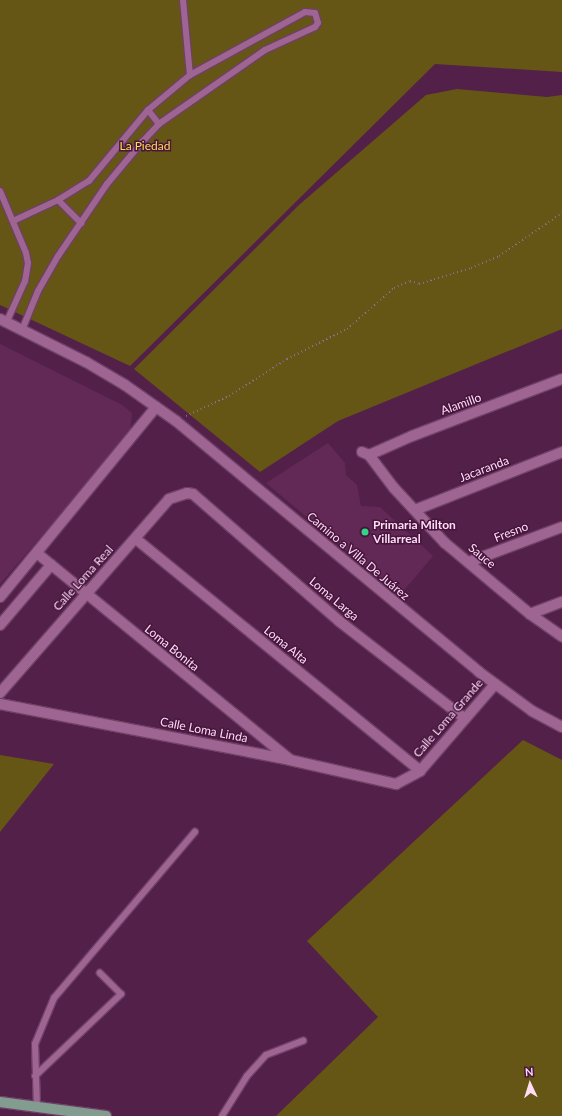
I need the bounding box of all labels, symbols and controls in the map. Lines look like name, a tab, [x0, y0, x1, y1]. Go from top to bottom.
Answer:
park label: La Piedad	[120, 139, 170, 153]
street label: Alamillo	[439, 390, 483, 418]
street label: Jacaranda	[457, 453, 511, 485]
street label: Camino a Villa De Juárez	[304, 509, 412, 603]
place label: Primaria Milton Villarreal	[373, 518, 456, 546]
street label: Fresno	[492, 519, 530, 545]
marker: Primaria Milton Villarreal	[360, 527, 370, 537]
street label: Sauce	[465, 541, 499, 571]
street label: Calle Loma Real	[50, 542, 116, 614]
street label: Loma Larga	[306, 574, 362, 624]
street label: Loma Bonita	[142, 622, 202, 674]
street label: Loma Alta	[261, 623, 311, 667]
street label: Calle Loma Grande	[410, 676, 486, 760]
street label: Calle Loma Linda	[159, 714, 249, 746]
north arrow	[510, 1064, 550, 1104]
text: N	[524, 1065, 534, 1078]

